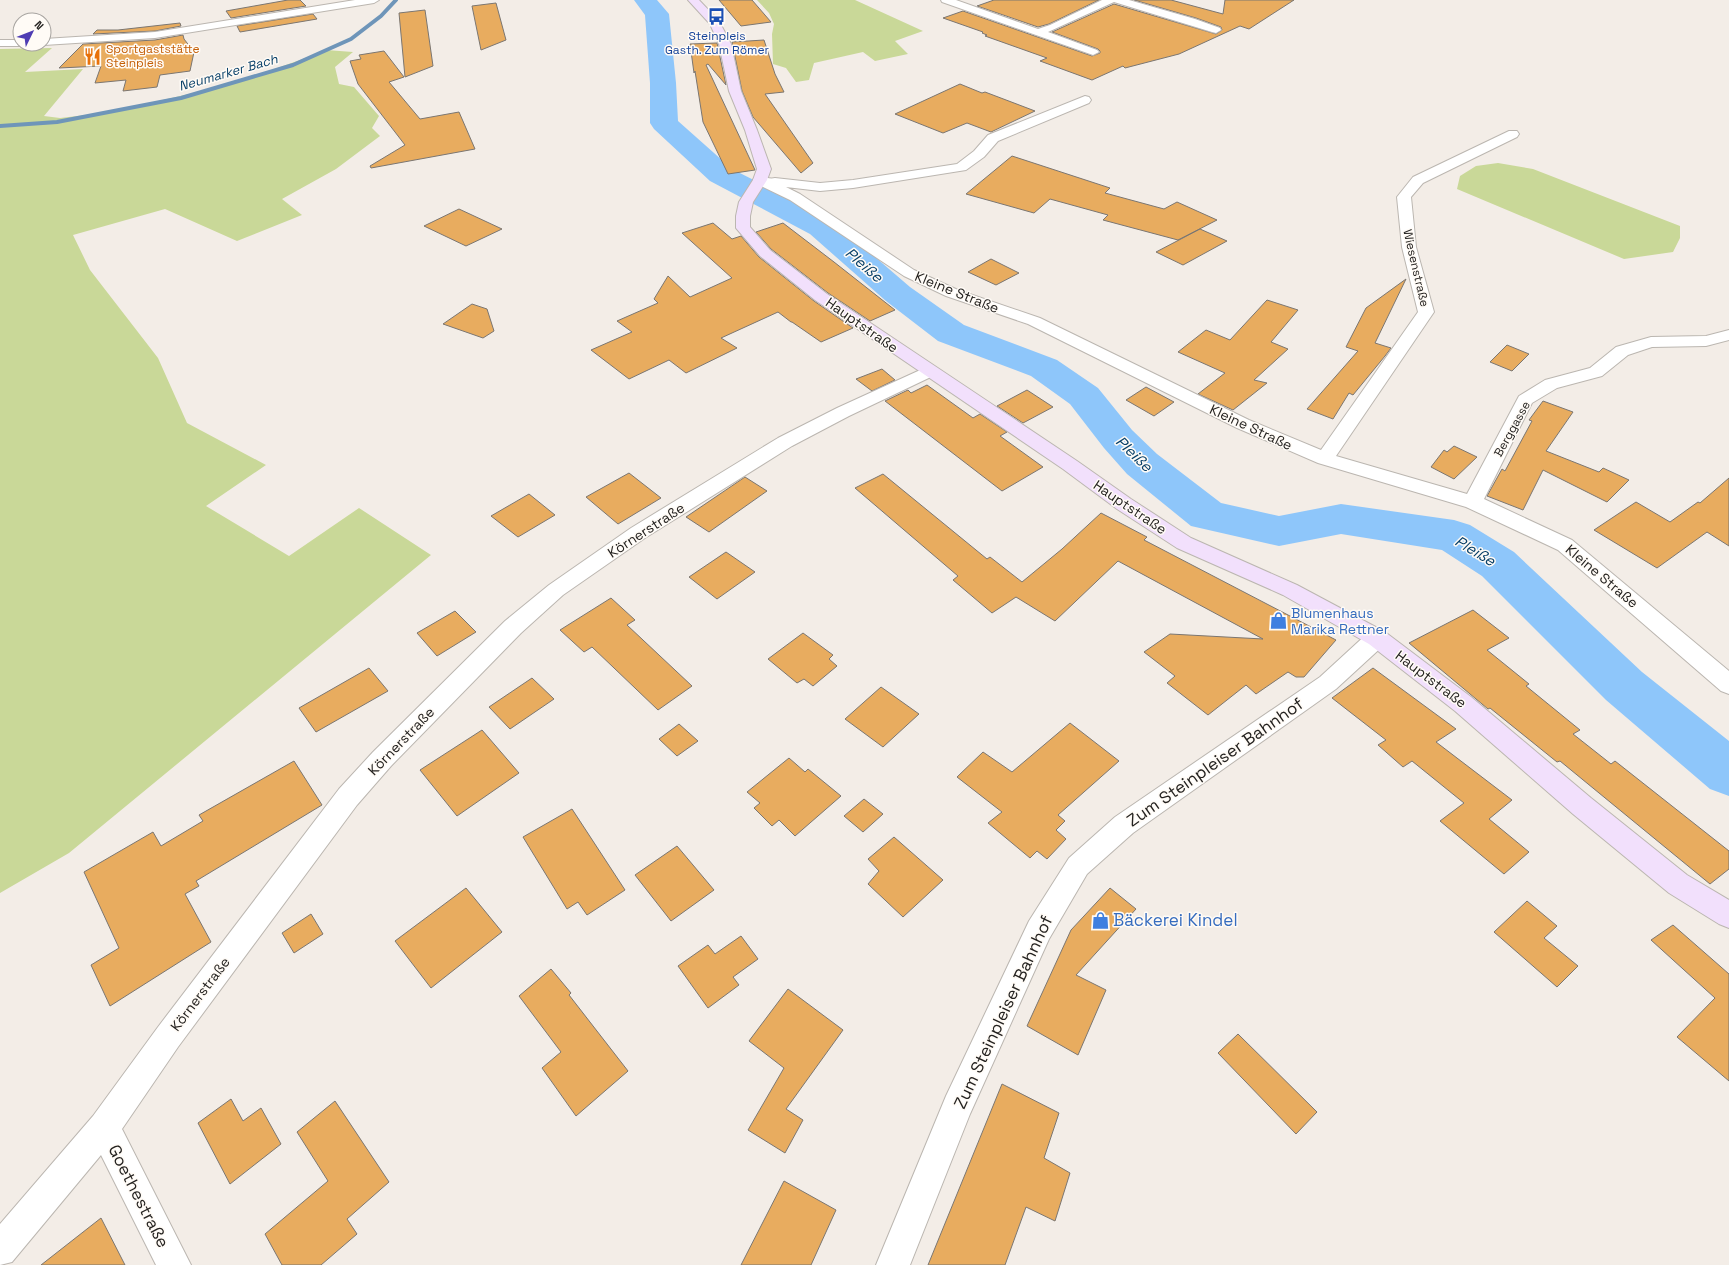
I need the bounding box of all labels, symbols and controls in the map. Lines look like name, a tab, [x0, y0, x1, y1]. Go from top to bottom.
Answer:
bus stop icon: Steinpleis Gasth. Zum Römer	[707, 7, 727, 27]
north arrow	[12, 12, 52, 52]
text: N	[32, 18, 47, 33]
place label: Steinpleis Gasth. Zum Römer	[665, 28, 770, 58]
place label: Sportgaststätte Steinpleis	[106, 41, 200, 71]
restaurant icon: Sportgaststätte Steinpleis	[83, 46, 103, 66]
water label: Neumarker Bach	[177, 50, 281, 95]
street label: Wiesenstraße	[1399, 228, 1433, 308]
water label: Pleiße	[842, 243, 888, 287]
street label: Kleine Straße	[912, 267, 1002, 317]
street label: Hauptstraße	[822, 293, 902, 357]
street label: Berggasse	[1490, 398, 1534, 460]
street label: Kleine Straße	[1207, 400, 1295, 454]
water label: Pleiße	[1112, 432, 1157, 476]
street label: Hauptstraße	[1090, 476, 1170, 538]
street label: Körnerstraße	[604, 498, 688, 562]
water label: Pleiße	[1452, 531, 1500, 571]
street label: Kleine Straße	[1562, 540, 1642, 612]
place label: Blumenhaus Marika Rettner	[1291, 604, 1389, 638]
shop icon: Blumenhaus Marika Rettner	[1268, 611, 1288, 631]
street label: Hauptstraße	[1392, 646, 1470, 712]
street label: Zum Steinpleiser Bahnhof	[1122, 693, 1308, 831]
street label: Körnerstraße	[364, 703, 438, 779]
place label: Bäckerei Kindel	[1113, 909, 1238, 931]
shop icon: Bäckerei Kindel	[1090, 910, 1110, 930]
street label: Zum Steinpleiser Bahnhof	[948, 912, 1058, 1112]
street label: Körnerstraße	[166, 953, 234, 1035]
street label: Goethestraße	[104, 1141, 174, 1251]

